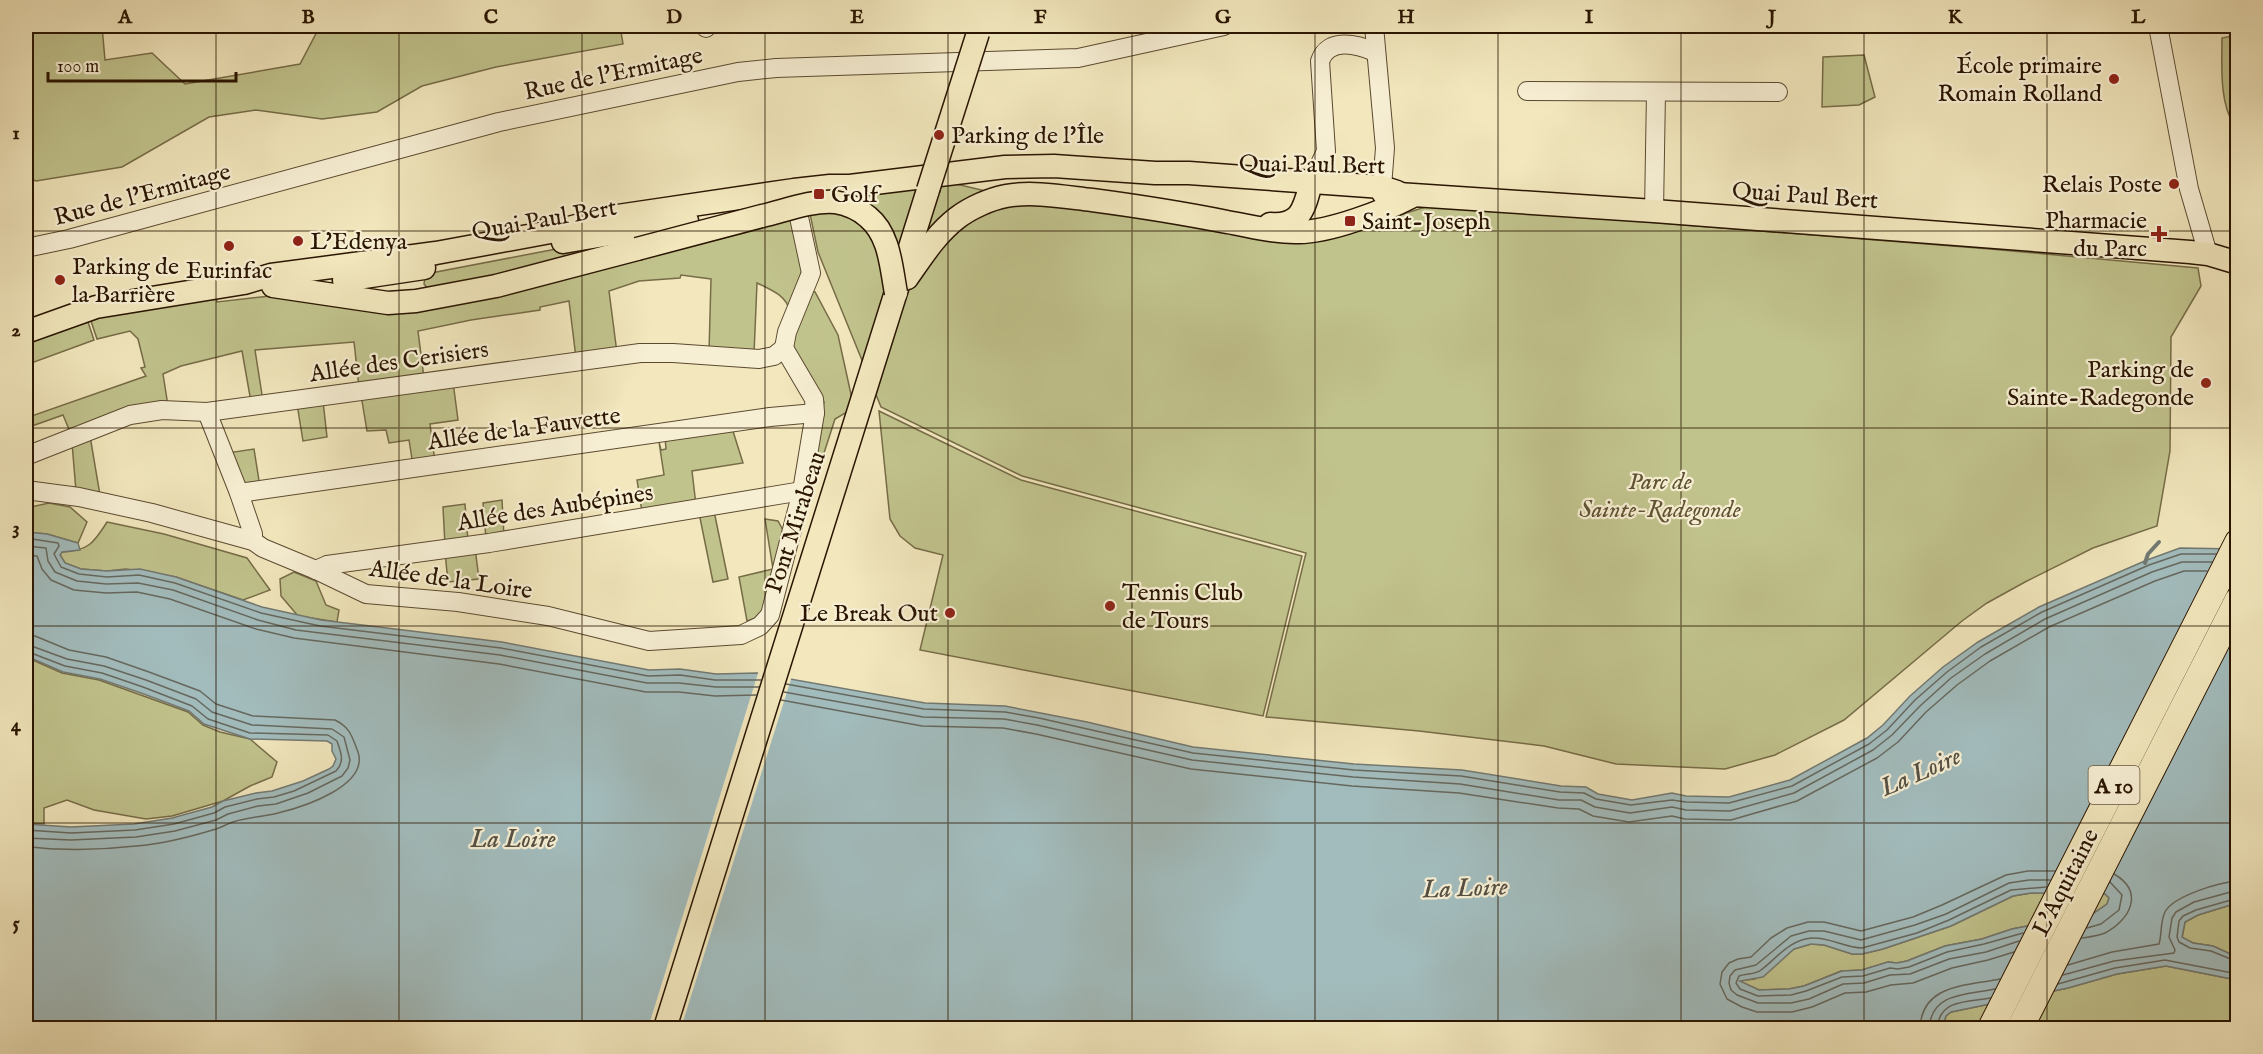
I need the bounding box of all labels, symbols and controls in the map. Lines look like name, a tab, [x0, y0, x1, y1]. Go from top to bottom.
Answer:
text: A	[117, 5, 133, 30]
text: B	[301, 5, 315, 30]
text: C	[484, 5, 498, 30]
text: D	[666, 5, 682, 30]
text: E	[850, 5, 864, 30]
text: F	[1034, 5, 1047, 30]
text: G	[1215, 5, 1232, 30]
text: H	[1397, 5, 1415, 30]
text: I	[1585, 5, 1594, 30]
text: J	[1765, 5, 1777, 30]
text: K	[1948, 5, 1964, 30]
text: L	[2131, 5, 2146, 30]
street label: Rue de l'Ermitage	[521, 40, 706, 109]
scale bar	[48, 45, 236, 83]
place label: École primaire Romain Rolland	[1937, 51, 2102, 110]
text: 100 m	[57, 56, 99, 79]
marker: École primaire Romain Rolland	[2107, 72, 2121, 86]
text: 1	[12, 121, 20, 146]
place label: Parking de l'Île	[951, 121, 1104, 152]
marker: Parking de l'Île	[932, 128, 946, 142]
street label: Quai Paul Bert	[1238, 149, 1385, 182]
street label: Rue de l'Ermitage	[50, 157, 234, 234]
place label: Relais Poste	[2042, 170, 2162, 201]
street label: Quai Paul Bert	[1731, 176, 1879, 217]
marker: Relais Poste	[2167, 177, 2181, 191]
place label: Golf	[831, 180, 882, 211]
marker: Golf	[812, 187, 826, 201]
street label: Quai Paul Bert	[469, 192, 619, 248]
place label: Pharmacie du Parc	[2045, 206, 2147, 265]
place label: Saint-Joseph	[1362, 207, 1491, 238]
marker: Saint-Joseph	[1343, 214, 1357, 228]
place label: L'Edenya	[310, 227, 408, 258]
marker: Pharmacie du Parc	[2152, 227, 2166, 241]
marker: L'Edenya	[291, 234, 305, 248]
marker: Eurinfac	[222, 239, 236, 253]
place label: Parking de la Barrière	[72, 252, 179, 311]
place label: Eurinfac	[186, 256, 272, 287]
marker: Parking de la Barrière	[53, 273, 67, 287]
text: 2	[11, 318, 21, 343]
street label: Allée des Cerisiers	[307, 335, 491, 391]
place label: Parking de Sainte-Radegonde	[2007, 355, 2194, 414]
marker: Parking de Sainte-Radegonde	[2199, 376, 2213, 390]
street label: Allée de la Fauvette	[425, 401, 623, 459]
street label: Pont Mirabeau	[759, 448, 834, 597]
park label: Parc de Sainte-Radegonde	[1579, 467, 1741, 526]
street label: Allée des Aubépines	[454, 478, 655, 539]
text: 3	[12, 516, 20, 541]
street label: Allée de la Loire	[366, 554, 534, 607]
place label: Tennis Club de Tours	[1122, 578, 1243, 637]
place label: Le Break Out	[800, 599, 938, 630]
marker: Tennis Club de Tours	[1103, 599, 1117, 613]
marker: Le Break Out	[943, 606, 957, 620]
text: 4	[11, 713, 22, 738]
water label: La Loire	[1874, 740, 1967, 805]
road number: A 10	[2088, 766, 2140, 804]
water label: La Loire	[469, 823, 556, 856]
street label: L'Aquitaine	[2026, 824, 2107, 942]
water label: La Loire	[1421, 871, 1509, 907]
text: 5	[12, 911, 20, 936]

